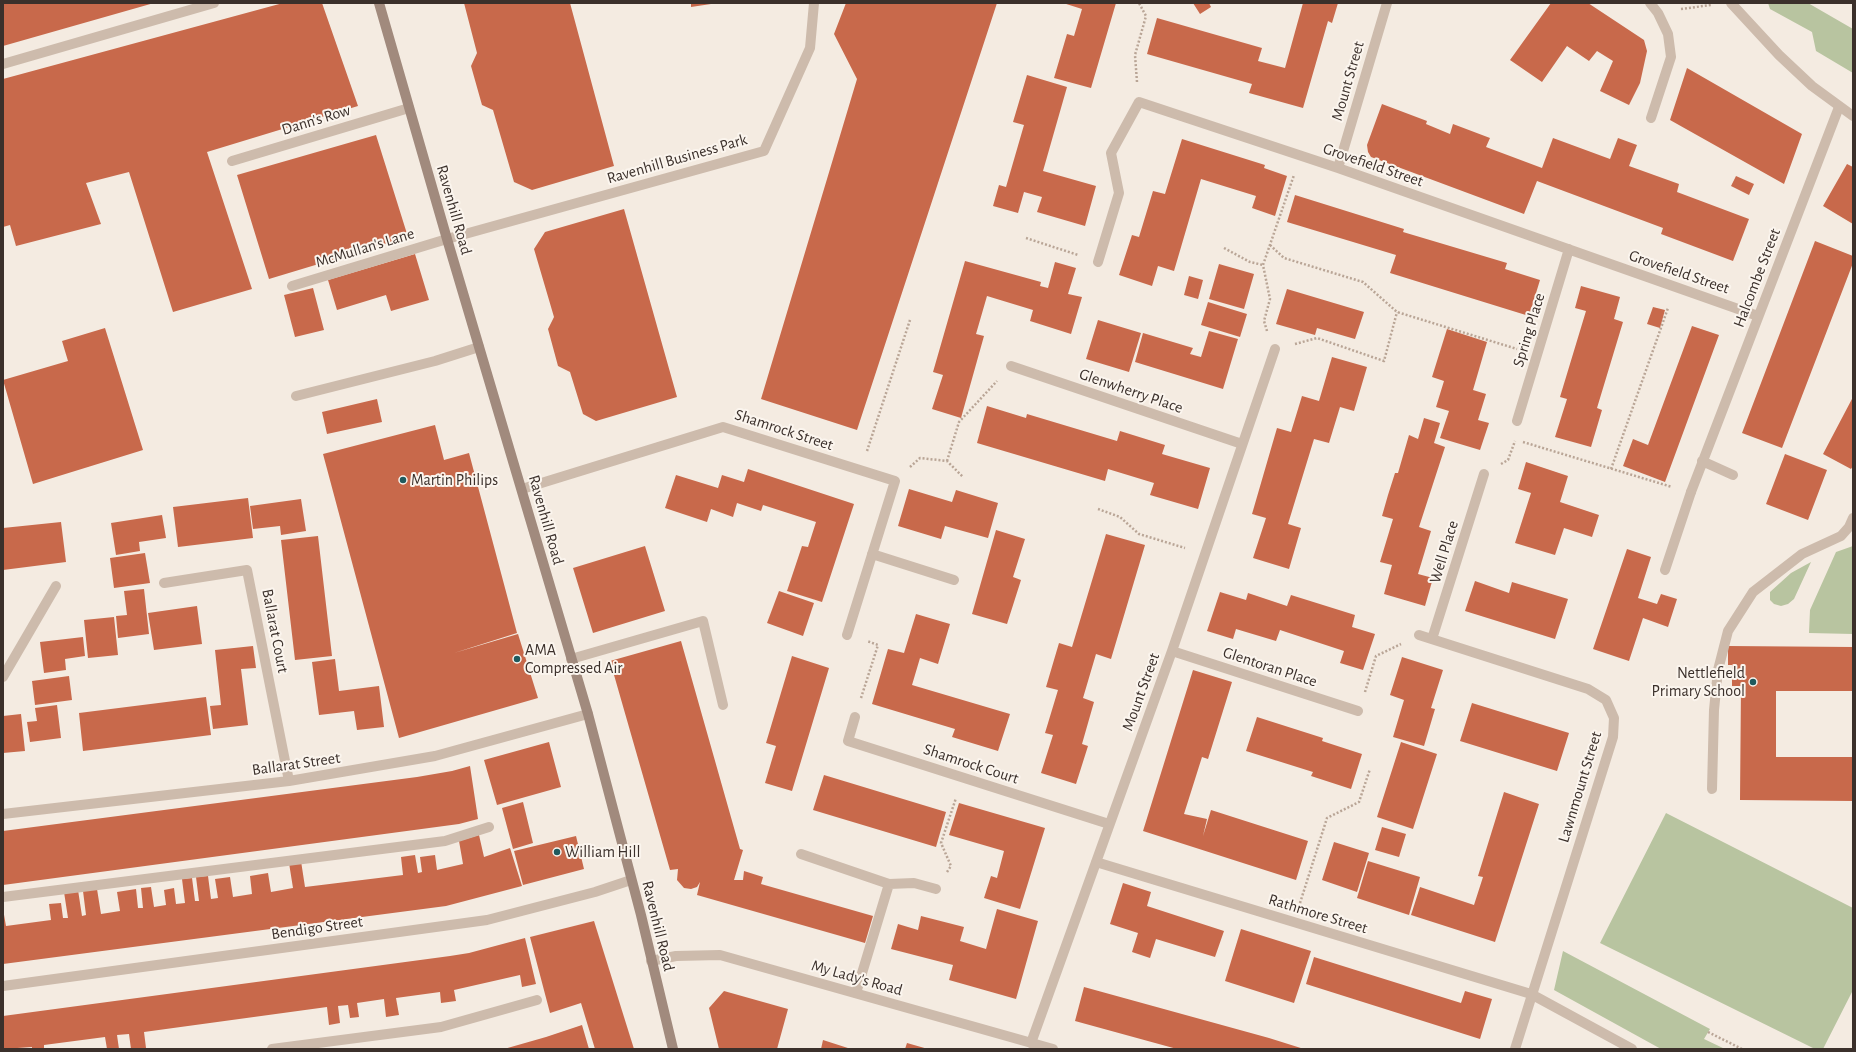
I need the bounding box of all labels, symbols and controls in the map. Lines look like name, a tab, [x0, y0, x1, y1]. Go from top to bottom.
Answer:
street label: Mount Street	[1327, 39, 1369, 123]
street label: Dann's Row	[279, 100, 353, 140]
street label: Ravenhill Business Park	[605, 130, 749, 188]
street label: Grovefield Street	[1320, 139, 1426, 191]
street label: Ravenhill Road	[432, 163, 476, 257]
street label: McMullan's Lane	[313, 224, 417, 272]
street label: Halcombe Street	[1729, 226, 1785, 330]
street label: Grovefield Street	[1626, 246, 1732, 298]
street label: Spring Place	[1509, 291, 1549, 369]
street label: Glenwherry Place	[1077, 364, 1185, 418]
street label: Shamrock Street	[732, 405, 836, 455]
place label: Martin Philips	[411, 470, 498, 490]
street label: Ravenhill Road	[524, 473, 568, 567]
marker: Martin Philips	[398, 475, 408, 485]
street label: Well Place	[1425, 518, 1463, 586]
street label: Ballarat Court	[257, 587, 293, 675]
place label: AMA Compressed Air	[525, 640, 622, 678]
street label: Glentoran Place	[1220, 643, 1320, 691]
street label: Mount Street	[1118, 650, 1164, 734]
marker: AMA Compressed Air	[512, 654, 522, 664]
place label: Nettlefield Primary School	[1652, 663, 1745, 701]
marker: Nettlefield Primary School	[1748, 677, 1758, 687]
street label: Lawnmount Street	[1554, 729, 1606, 845]
street label: Shamrock Court	[921, 740, 1021, 788]
street label: Ballarat Street	[251, 748, 341, 780]
place label: William Hill	[565, 842, 640, 862]
marker: William Hill	[552, 847, 562, 857]
street label: Ravenhill Road	[637, 879, 679, 973]
street label: Rathmore Street	[1266, 890, 1370, 938]
street label: Bendigo Street	[270, 912, 364, 944]
street label: My Lady's Road	[809, 956, 905, 1000]

